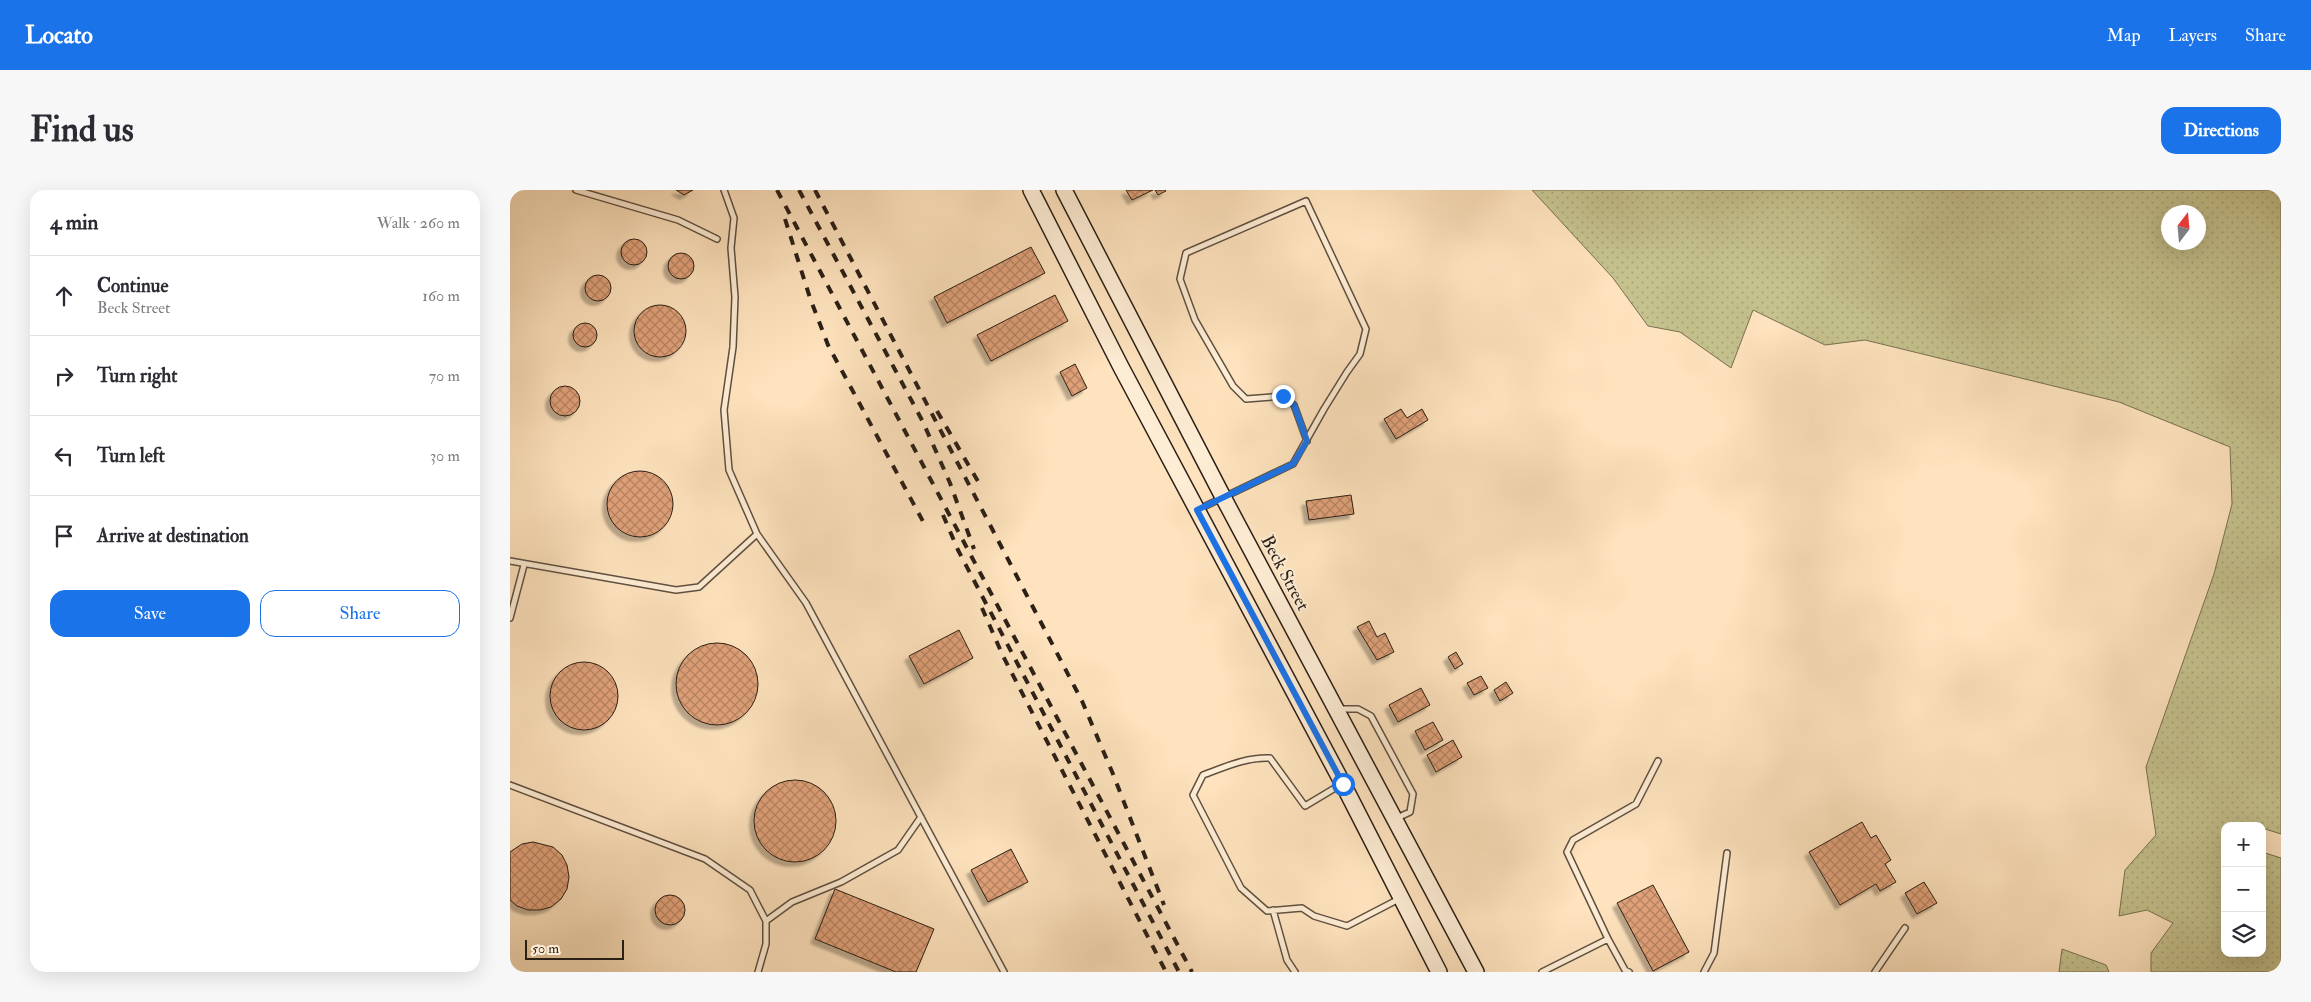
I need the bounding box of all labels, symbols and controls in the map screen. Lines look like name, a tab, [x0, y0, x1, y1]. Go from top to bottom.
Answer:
text: Locato	[25, 20, 93, 51]
text: Map	[2107, 24, 2141, 47]
text: Layers	[2169, 24, 2217, 47]
text: Share	[2245, 24, 2286, 47]
button: Directions	[2161, 107, 2281, 154]
text: Find us	[30, 108, 134, 152]
north arrow	[2161, 205, 2206, 250]
text: 4 min	[50, 209, 98, 236]
text: Walk · 260 m	[377, 213, 460, 233]
text: Continue	[97, 274, 168, 298]
icon: ahead	[50, 282, 78, 310]
text: 160 m	[422, 286, 460, 306]
text: Beck Street	[97, 298, 170, 318]
icon: right	[50, 362, 78, 390]
text: Turn right	[97, 364, 177, 388]
text: 70 m	[429, 366, 460, 386]
route end	[1272, 385, 1295, 408]
icon: left	[50, 442, 78, 470]
text: Turn left	[97, 444, 165, 468]
text: 30 m	[430, 446, 460, 466]
icon: arrive	[50, 522, 78, 550]
text: Arrive at destination	[97, 524, 249, 548]
street label: Beck Street	[1256, 531, 1315, 615]
button: Save	[50, 590, 250, 637]
button: Share	[260, 590, 460, 637]
route start	[1332, 773, 1355, 796]
map controls	[2221, 822, 2266, 957]
button: +	[2221, 822, 2266, 867]
button: −	[2221, 867, 2266, 912]
button: layers	[2221, 912, 2266, 957]
scale bar	[525, 937, 624, 960]
text: 50 m	[532, 940, 559, 957]

